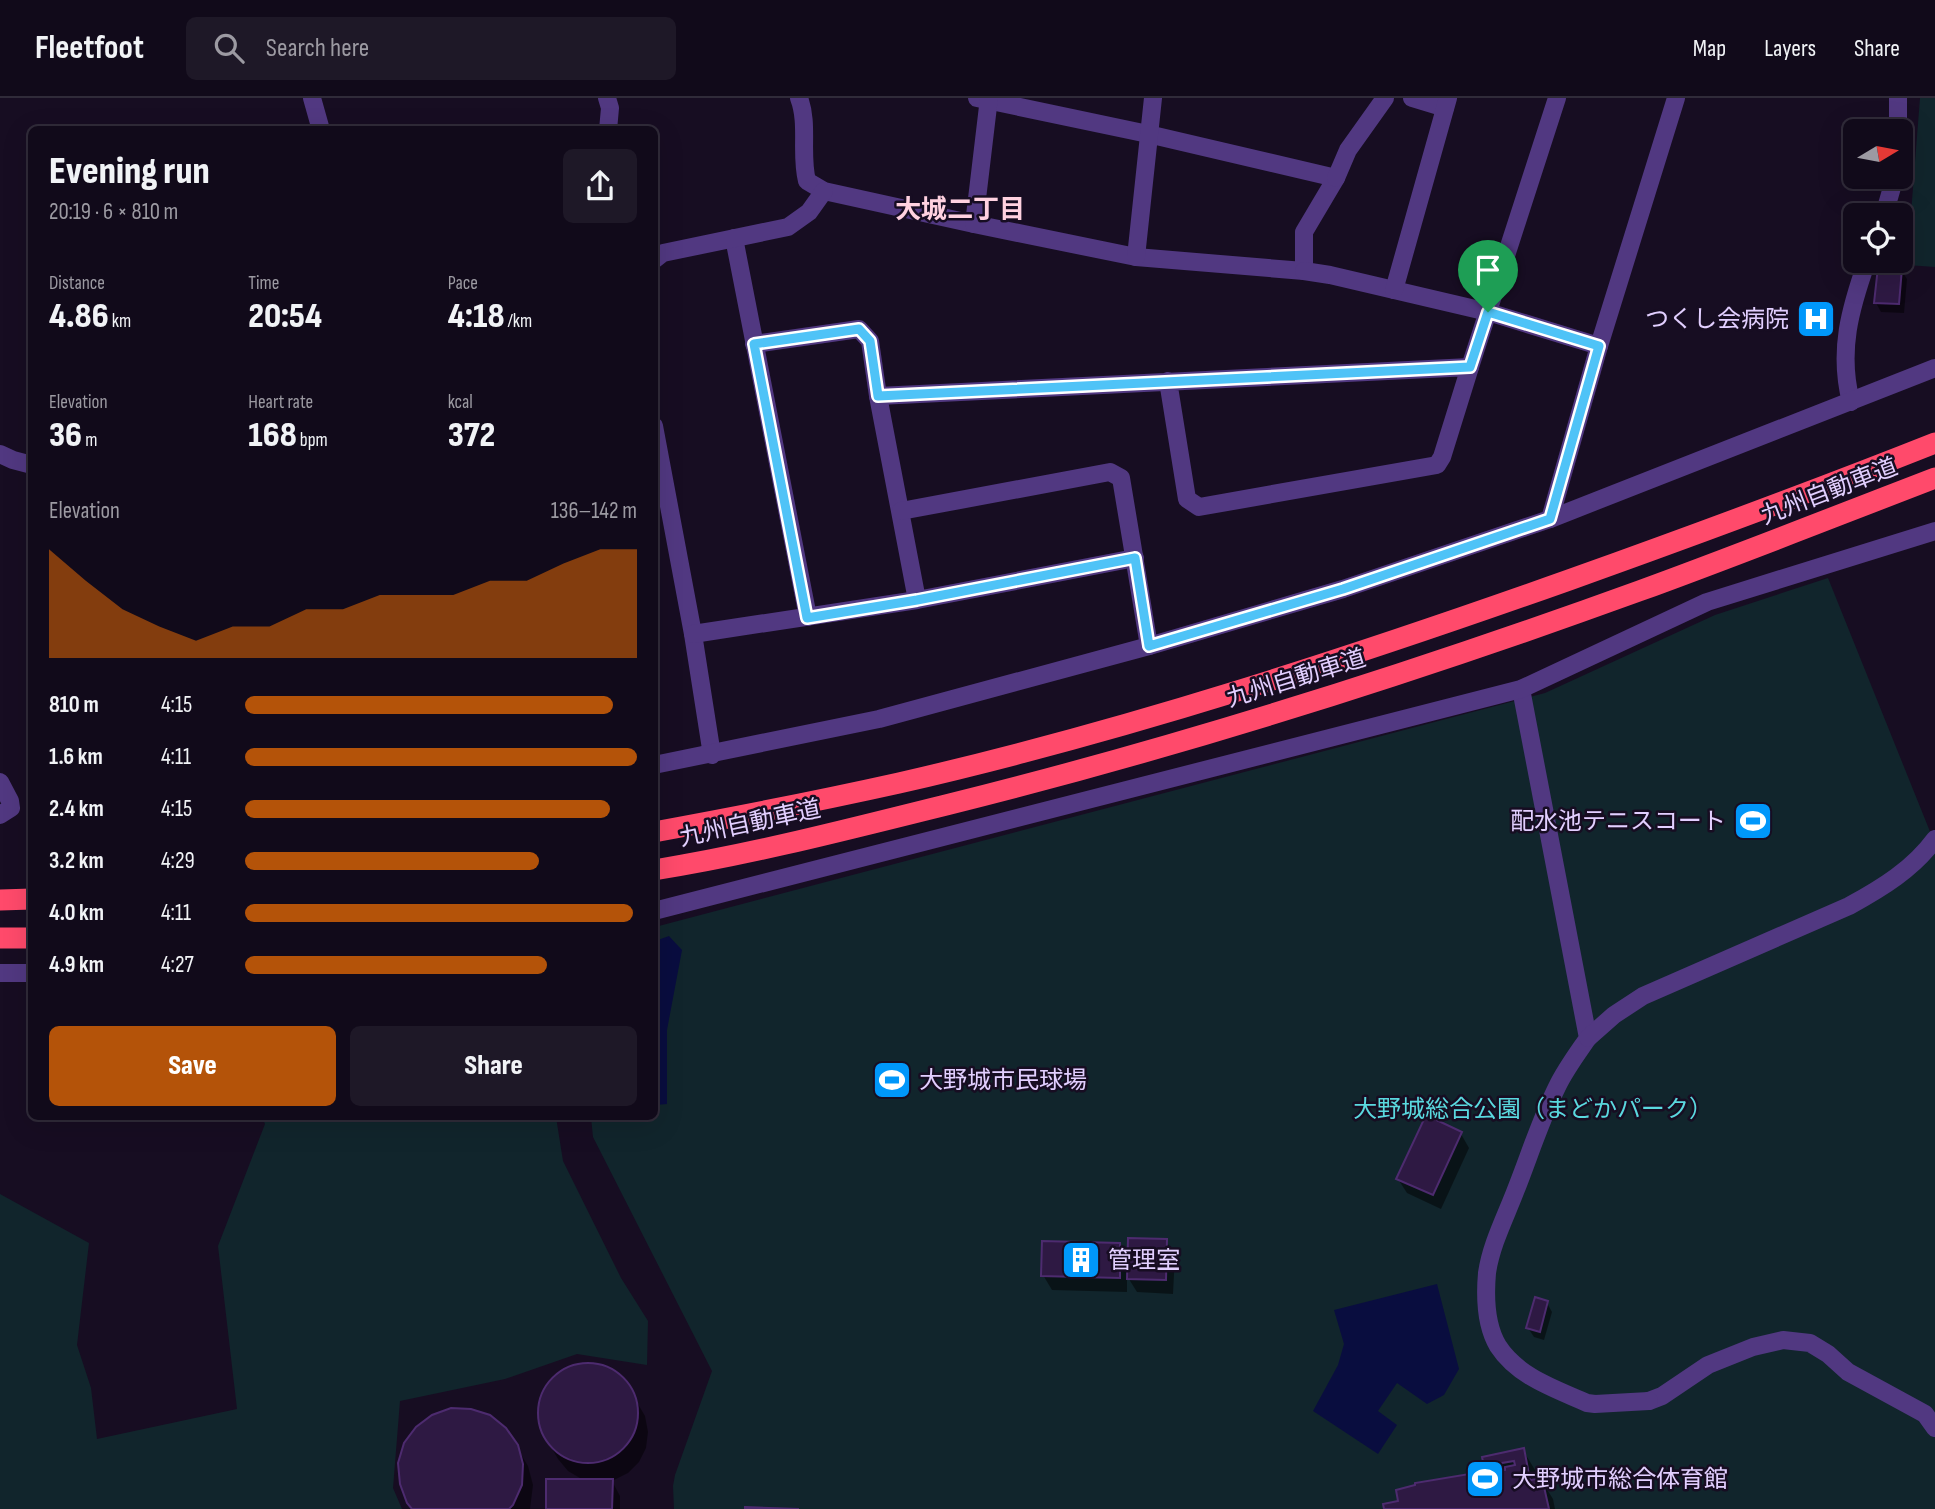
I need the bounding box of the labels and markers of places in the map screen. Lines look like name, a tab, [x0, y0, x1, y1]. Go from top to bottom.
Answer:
pin	[1458, 240, 1518, 312]
hospital icon: つくし会病院	[1795, 298, 1837, 340]
place label: つくし会病院	[1645, 305, 1789, 334]
sports icon: 配水池テニスコート	[1732, 800, 1774, 842]
place label: 配水池テニスコート	[1510, 807, 1726, 836]
sports icon: 大野城市民球場	[871, 1059, 913, 1101]
place label: 大野城市民球場	[919, 1066, 1087, 1095]
building icon: 管理室	[1060, 1239, 1102, 1281]
place label: 管理室	[1108, 1246, 1180, 1275]
sports icon: 大野城市総合体育館	[1464, 1458, 1506, 1500]
place label: 大野城市総合体育館	[1512, 1465, 1728, 1494]

